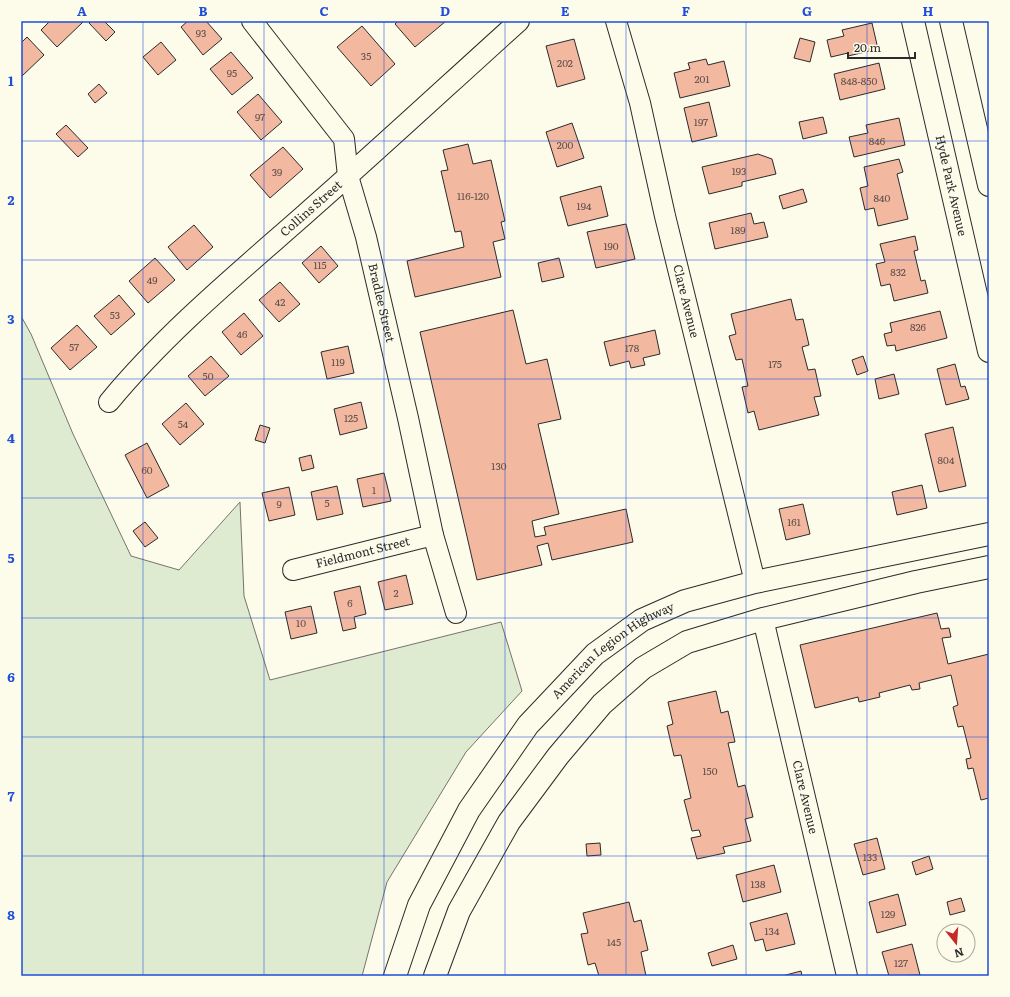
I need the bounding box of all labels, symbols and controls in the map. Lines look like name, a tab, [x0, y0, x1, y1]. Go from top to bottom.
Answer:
text: A	[77, 1, 87, 20]
text: B	[199, 1, 208, 20]
text: C	[319, 1, 329, 20]
text: D	[440, 1, 450, 20]
text: E	[561, 1, 570, 20]
text: F	[682, 1, 690, 20]
text: G	[802, 1, 812, 20]
text: H	[923, 1, 934, 20]
house number: 93	[196, 25, 206, 40]
scale bar	[848, 34, 915, 60]
text: 20 m	[854, 38, 881, 56]
house number: 35	[361, 48, 371, 63]
house number: 202	[557, 55, 573, 70]
house number: 95	[227, 65, 237, 80]
text: 1	[8, 71, 14, 90]
house number: 201	[695, 71, 709, 86]
house number: 848-850	[841, 73, 877, 88]
house number: 97	[255, 109, 265, 124]
house number: 197	[694, 114, 708, 129]
house number: 846	[869, 133, 886, 148]
street label: Hyde Park Avenue	[932, 133, 972, 238]
house number: 200	[557, 137, 574, 152]
house number: 193	[732, 163, 746, 178]
house number: 39	[272, 164, 282, 179]
street label: Collins Street	[276, 176, 346, 240]
house number: 116-120	[457, 188, 489, 203]
text: 2	[8, 190, 15, 209]
house number: 840	[874, 190, 891, 205]
house number: 194	[577, 198, 592, 213]
house number: 189	[731, 222, 745, 237]
house number: 190	[603, 238, 619, 253]
house number: 115	[313, 257, 327, 272]
street label: Bradlee Street	[364, 261, 400, 344]
street label: Clare Avenue	[669, 262, 705, 340]
house number: 832	[890, 264, 906, 279]
house number: 49	[147, 272, 157, 287]
house number: 42	[275, 294, 285, 309]
house number: 53	[110, 307, 120, 322]
text: 3	[7, 309, 15, 328]
house number: 826	[910, 319, 927, 334]
house number: 46	[237, 326, 248, 341]
house number: 57	[69, 339, 79, 354]
house number: 178	[625, 340, 640, 355]
house number: 119	[331, 354, 345, 369]
house number: 175	[768, 356, 782, 371]
house number: 50	[203, 368, 214, 383]
house number: 125	[344, 410, 358, 425]
house number: 54	[178, 416, 189, 431]
text: 4	[7, 428, 15, 447]
house number: 804	[938, 452, 955, 467]
house number: 130	[491, 458, 507, 473]
house number: 60	[141, 462, 153, 477]
house number: 1	[372, 482, 376, 497]
house number: 5	[324, 495, 330, 510]
house number: 9	[276, 496, 282, 511]
house number: 161	[787, 514, 801, 529]
street label: Fieldmont Street	[314, 531, 412, 572]
text: 5	[7, 548, 15, 567]
house number: 2	[393, 585, 399, 600]
house number: 6	[347, 595, 353, 610]
street label: American Legion Highway	[547, 597, 677, 703]
house number: 10	[296, 615, 306, 630]
text: 6	[7, 667, 15, 686]
street label: Clare Avenue	[789, 758, 823, 835]
house number: 150	[703, 763, 718, 778]
text: 7	[7, 786, 15, 805]
house number: 133	[863, 849, 877, 864]
house number: 138	[751, 876, 766, 891]
text: 8	[7, 905, 15, 924]
house number: 129	[881, 906, 895, 921]
house number: 134	[765, 923, 780, 938]
north arrow	[936, 923, 976, 963]
house number: 145	[607, 934, 621, 949]
text: N	[952, 945, 966, 963]
house number: 127	[894, 955, 908, 970]

